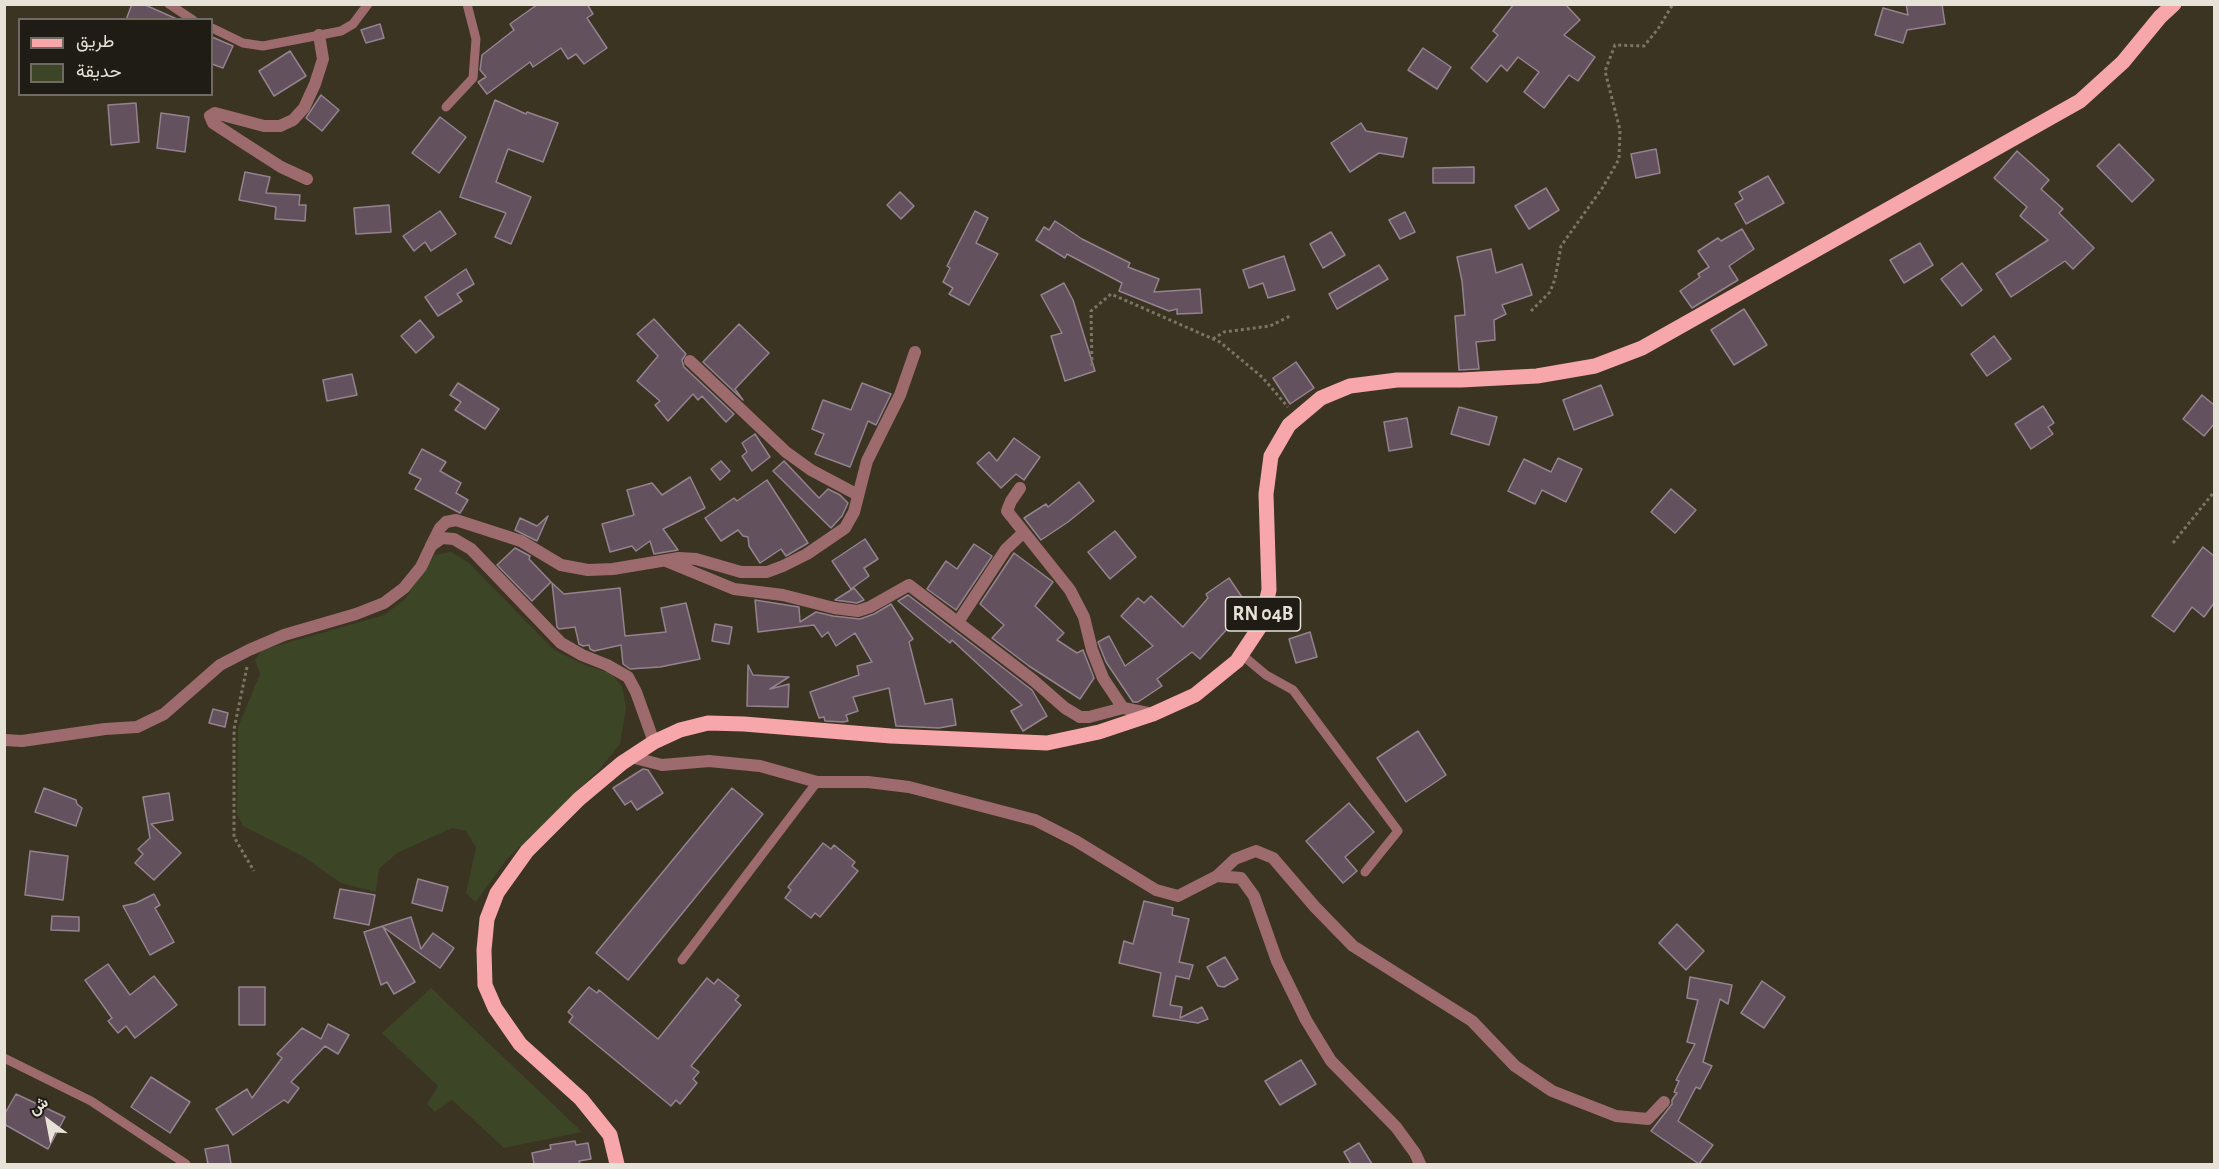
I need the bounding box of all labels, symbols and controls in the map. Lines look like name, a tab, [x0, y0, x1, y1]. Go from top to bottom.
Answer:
legend	[18, 18, 213, 96]
text: طريق	[76, 33, 114, 51]
text: حديقة	[76, 63, 122, 81]
road number: RN 04B	[1226, 597, 1300, 631]
north arrow	[18, 1091, 78, 1151]
text: ش	[26, 1094, 51, 1118]

